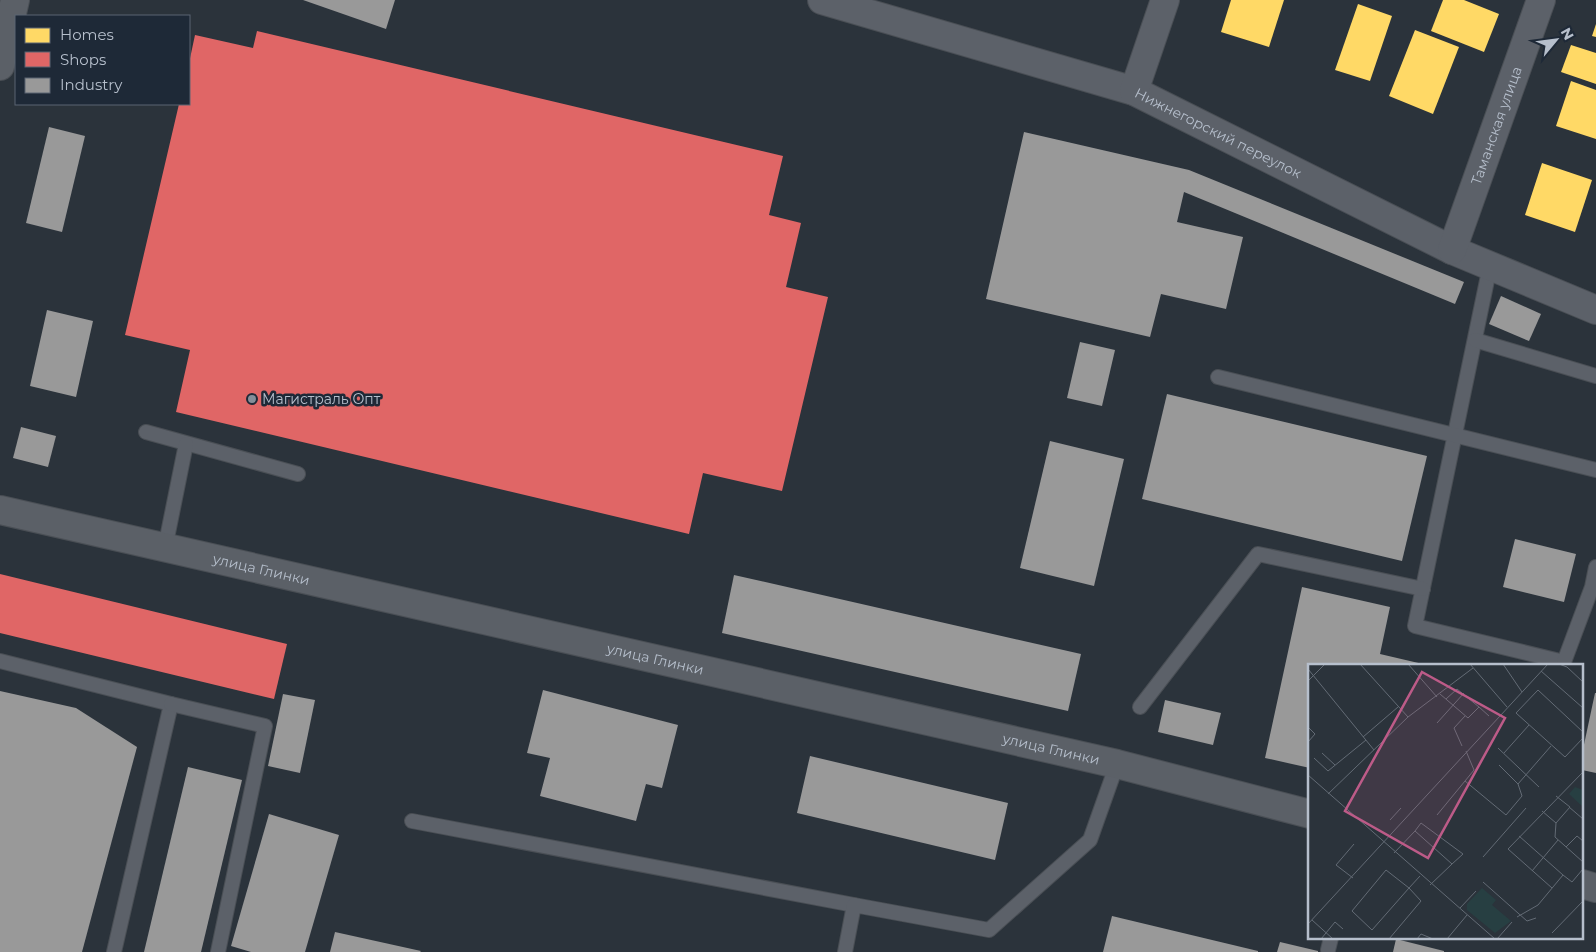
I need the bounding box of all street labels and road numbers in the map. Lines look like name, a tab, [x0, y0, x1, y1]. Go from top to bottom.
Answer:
street label: Таманская улица	[1467, 64, 1526, 187]
street label: Нижнегорский переулок	[1132, 84, 1305, 182]
street label: улица Глинки	[210, 549, 312, 589]
street label: улица Глинки	[604, 639, 706, 679]
street label: улица Глинки	[1000, 729, 1101, 769]

